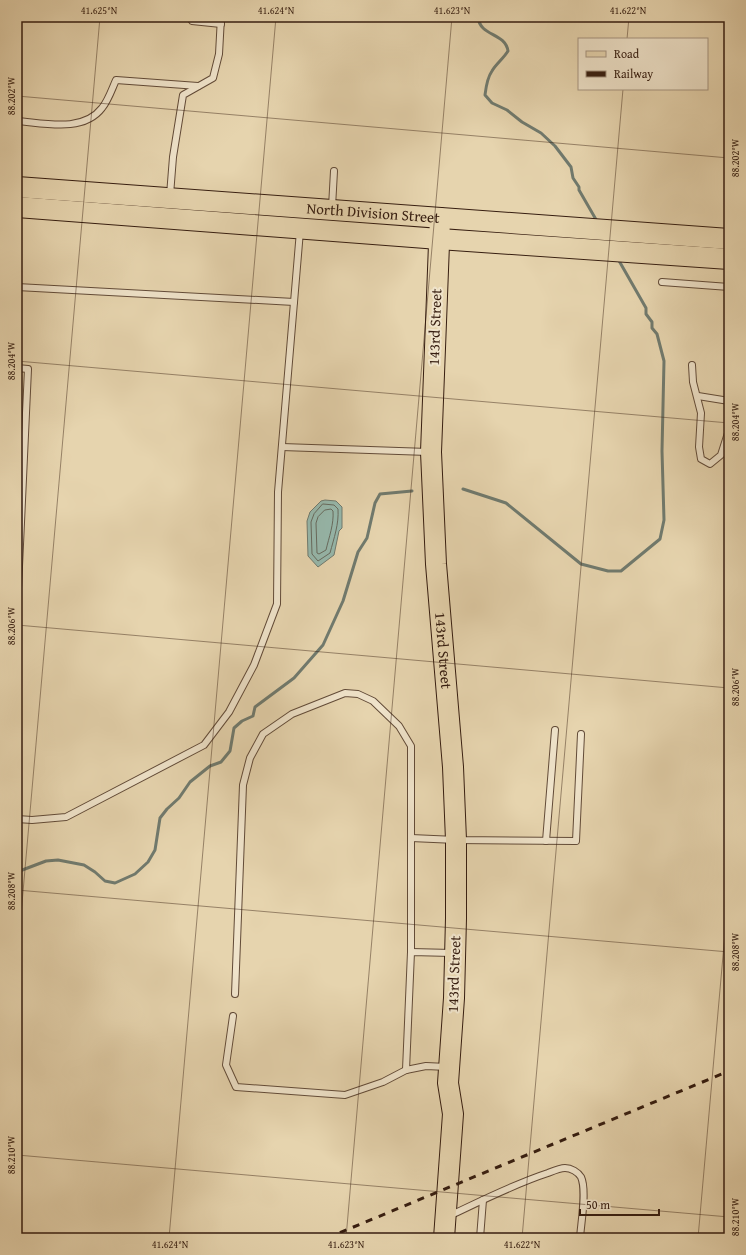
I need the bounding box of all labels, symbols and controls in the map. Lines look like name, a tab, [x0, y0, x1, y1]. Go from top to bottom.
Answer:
text: 41.625°N	[81, 3, 118, 18]
text: 41.624°N	[258, 3, 295, 18]
text: 41.623°N	[434, 3, 471, 18]
text: 41.622°N	[610, 3, 647, 18]
legend	[578, 38, 708, 90]
text: Road	[614, 45, 640, 62]
text: Railway	[614, 65, 653, 82]
text: 88.202°W	[4, 76, 19, 115]
text: 88.202°W	[728, 138, 743, 177]
street label: North Division Street	[306, 197, 441, 228]
street label: 143rd Street	[423, 287, 446, 366]
text: 88.204°W	[4, 341, 19, 380]
text: 88.204°W	[728, 402, 743, 441]
text: 88.206°W	[4, 606, 19, 645]
street label: 143rd Street	[430, 611, 457, 690]
text: 88.206°W	[728, 667, 743, 706]
text: 88.208°W	[4, 871, 19, 910]
text: 88.208°W	[728, 932, 743, 971]
street label: 143rd Street	[442, 934, 465, 1013]
text: 88.210°W	[4, 1135, 19, 1174]
scale bar	[580, 1191, 659, 1217]
text: 50 m	[586, 1196, 610, 1213]
text: 88.210°W	[728, 1197, 743, 1236]
text: 41.624°N	[152, 1237, 189, 1252]
text: 41.623°N	[328, 1237, 365, 1252]
text: 41.622°N	[504, 1237, 541, 1252]

